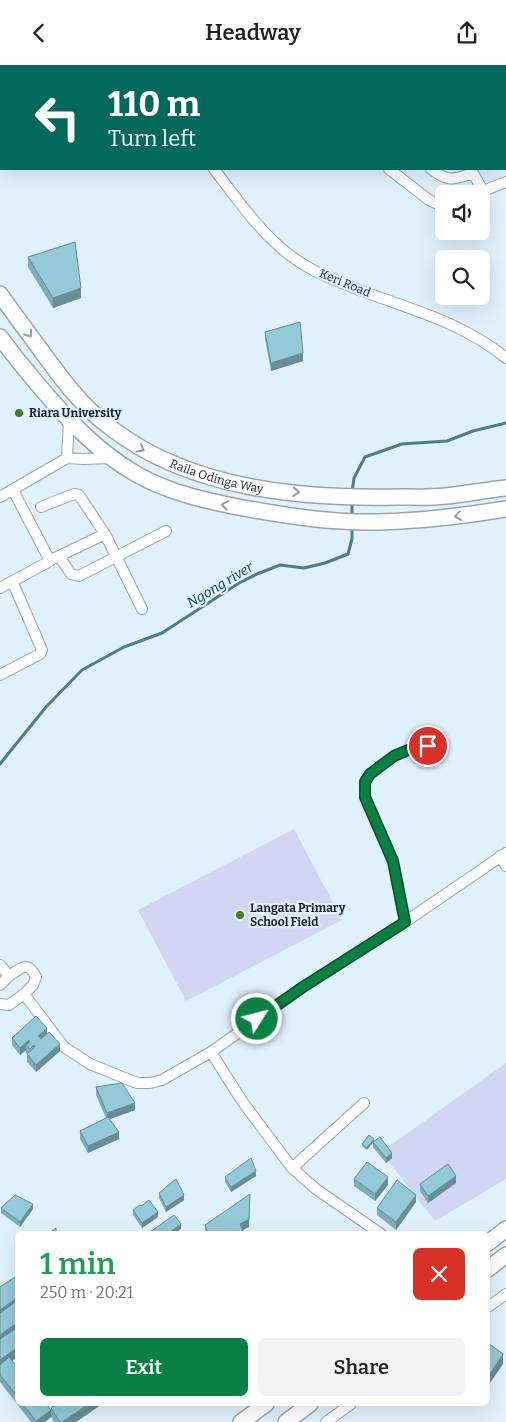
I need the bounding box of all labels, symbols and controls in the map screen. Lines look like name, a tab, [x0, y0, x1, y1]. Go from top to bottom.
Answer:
icon: back	[25, 19, 53, 47]
text: Headway	[205, 19, 301, 46]
icon: share	[453, 19, 481, 47]
text: 110 m	[108, 83, 200, 125]
icon: left	[25, 85, 90, 150]
text: Turn left	[108, 125, 196, 152]
map controls	[435, 185, 490, 305]
button: sound	[435, 185, 490, 240]
button: search	[435, 250, 490, 305]
street label: Keri Road	[317, 266, 373, 300]
one-way arrow	[23, 328, 32, 338]
place label: Riara University	[29, 406, 122, 420]
marker: Riara University	[13, 407, 25, 419]
one-way arrow	[136, 442, 145, 452]
street label: Raila Odinga Way	[168, 456, 265, 496]
one-way arrow	[293, 487, 301, 498]
one-way arrow	[221, 500, 230, 510]
one-way arrow	[453, 510, 461, 521]
water label: Ngong river	[184, 558, 257, 611]
pin	[407, 725, 449, 767]
icon: arrive	[414, 732, 442, 760]
place label: Langata Primary School Field	[250, 901, 346, 929]
marker: Langata Primary School Field	[234, 909, 246, 921]
position arrow	[230, 992, 282, 1044]
text: 1 min	[40, 1246, 115, 1282]
button: close	[413, 1248, 465, 1300]
text: 250 m · 20:21	[40, 1283, 133, 1302]
button: Exit	[40, 1338, 248, 1396]
button: Share	[258, 1338, 465, 1396]

